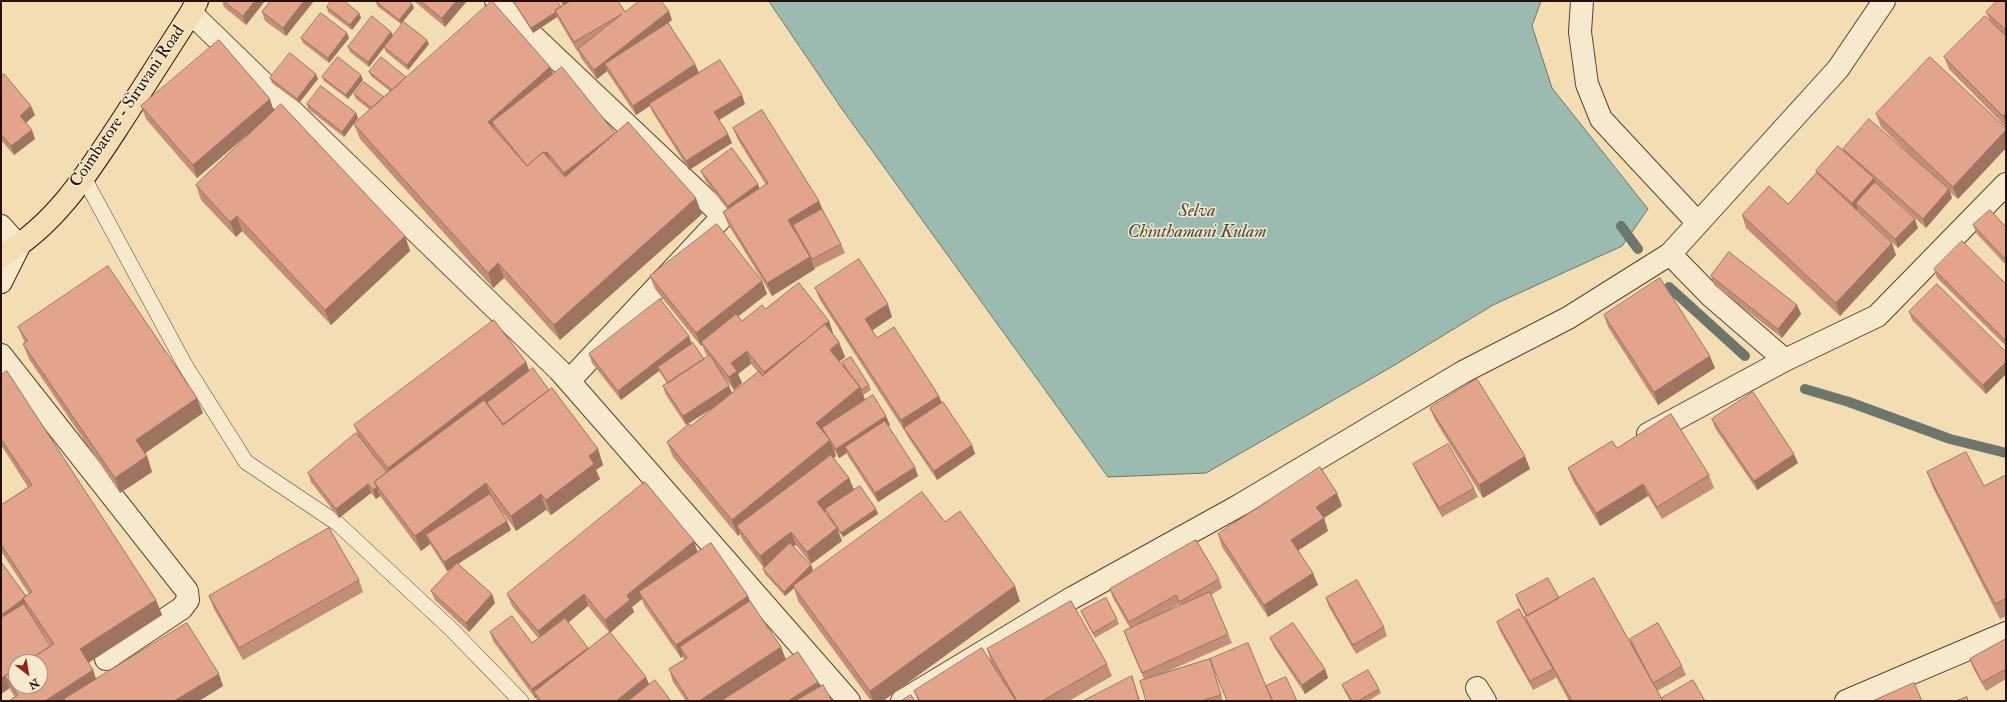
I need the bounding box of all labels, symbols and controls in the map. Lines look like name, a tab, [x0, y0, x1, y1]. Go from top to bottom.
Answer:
street label: Coimbatore - Siruvani Road	[66, 22, 190, 192]
water label: Selva Chinthamani Kulam	[1128, 201, 1266, 244]
north arrow	[8, 654, 48, 694]
text: N	[26, 676, 42, 692]

